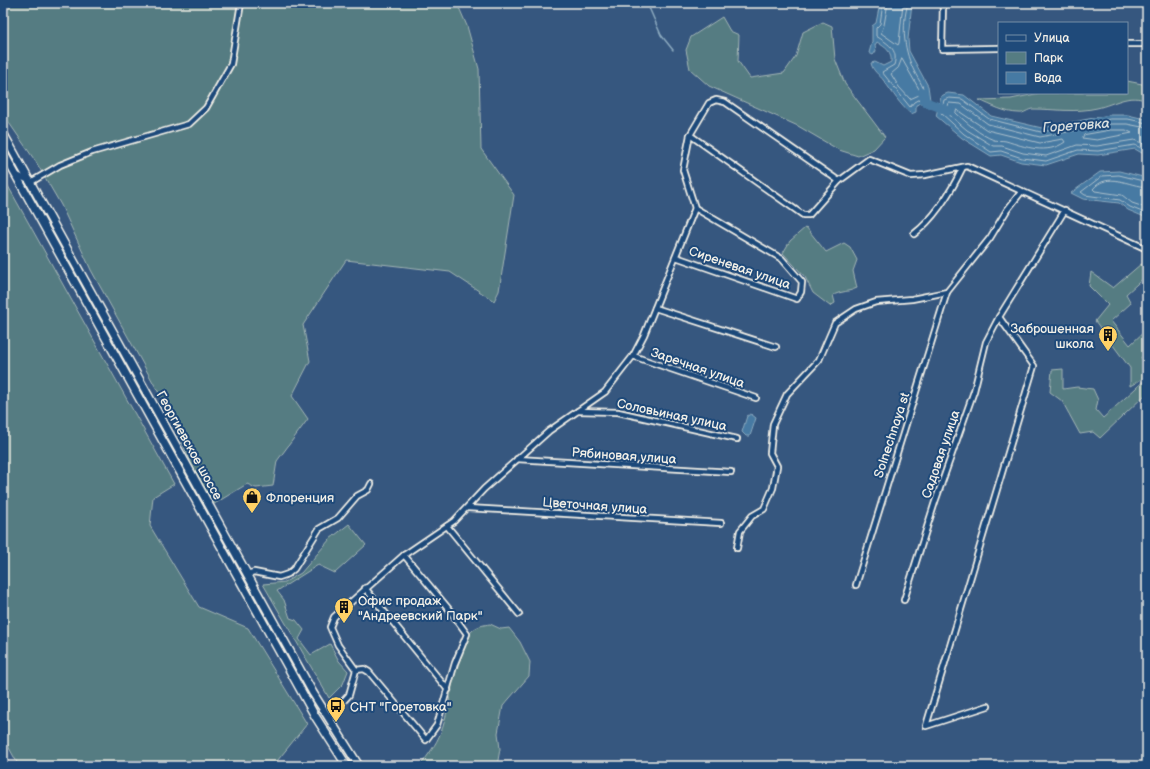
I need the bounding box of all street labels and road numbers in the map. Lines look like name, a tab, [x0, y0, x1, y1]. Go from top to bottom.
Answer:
street label: Сиреневая улица	[687, 243, 793, 293]
street label: Заречная улица	[649, 344, 747, 392]
street label: Георгиевское шоссе	[152, 388, 226, 503]
street label: Solnechnaya st	[871, 391, 913, 480]
street label: Соловьиная улица	[615, 396, 728, 434]
street label: Садовая улица	[918, 408, 964, 501]
street label: Рябиновая улица	[571, 444, 677, 468]
street label: Цветочная улица	[542, 494, 648, 518]

